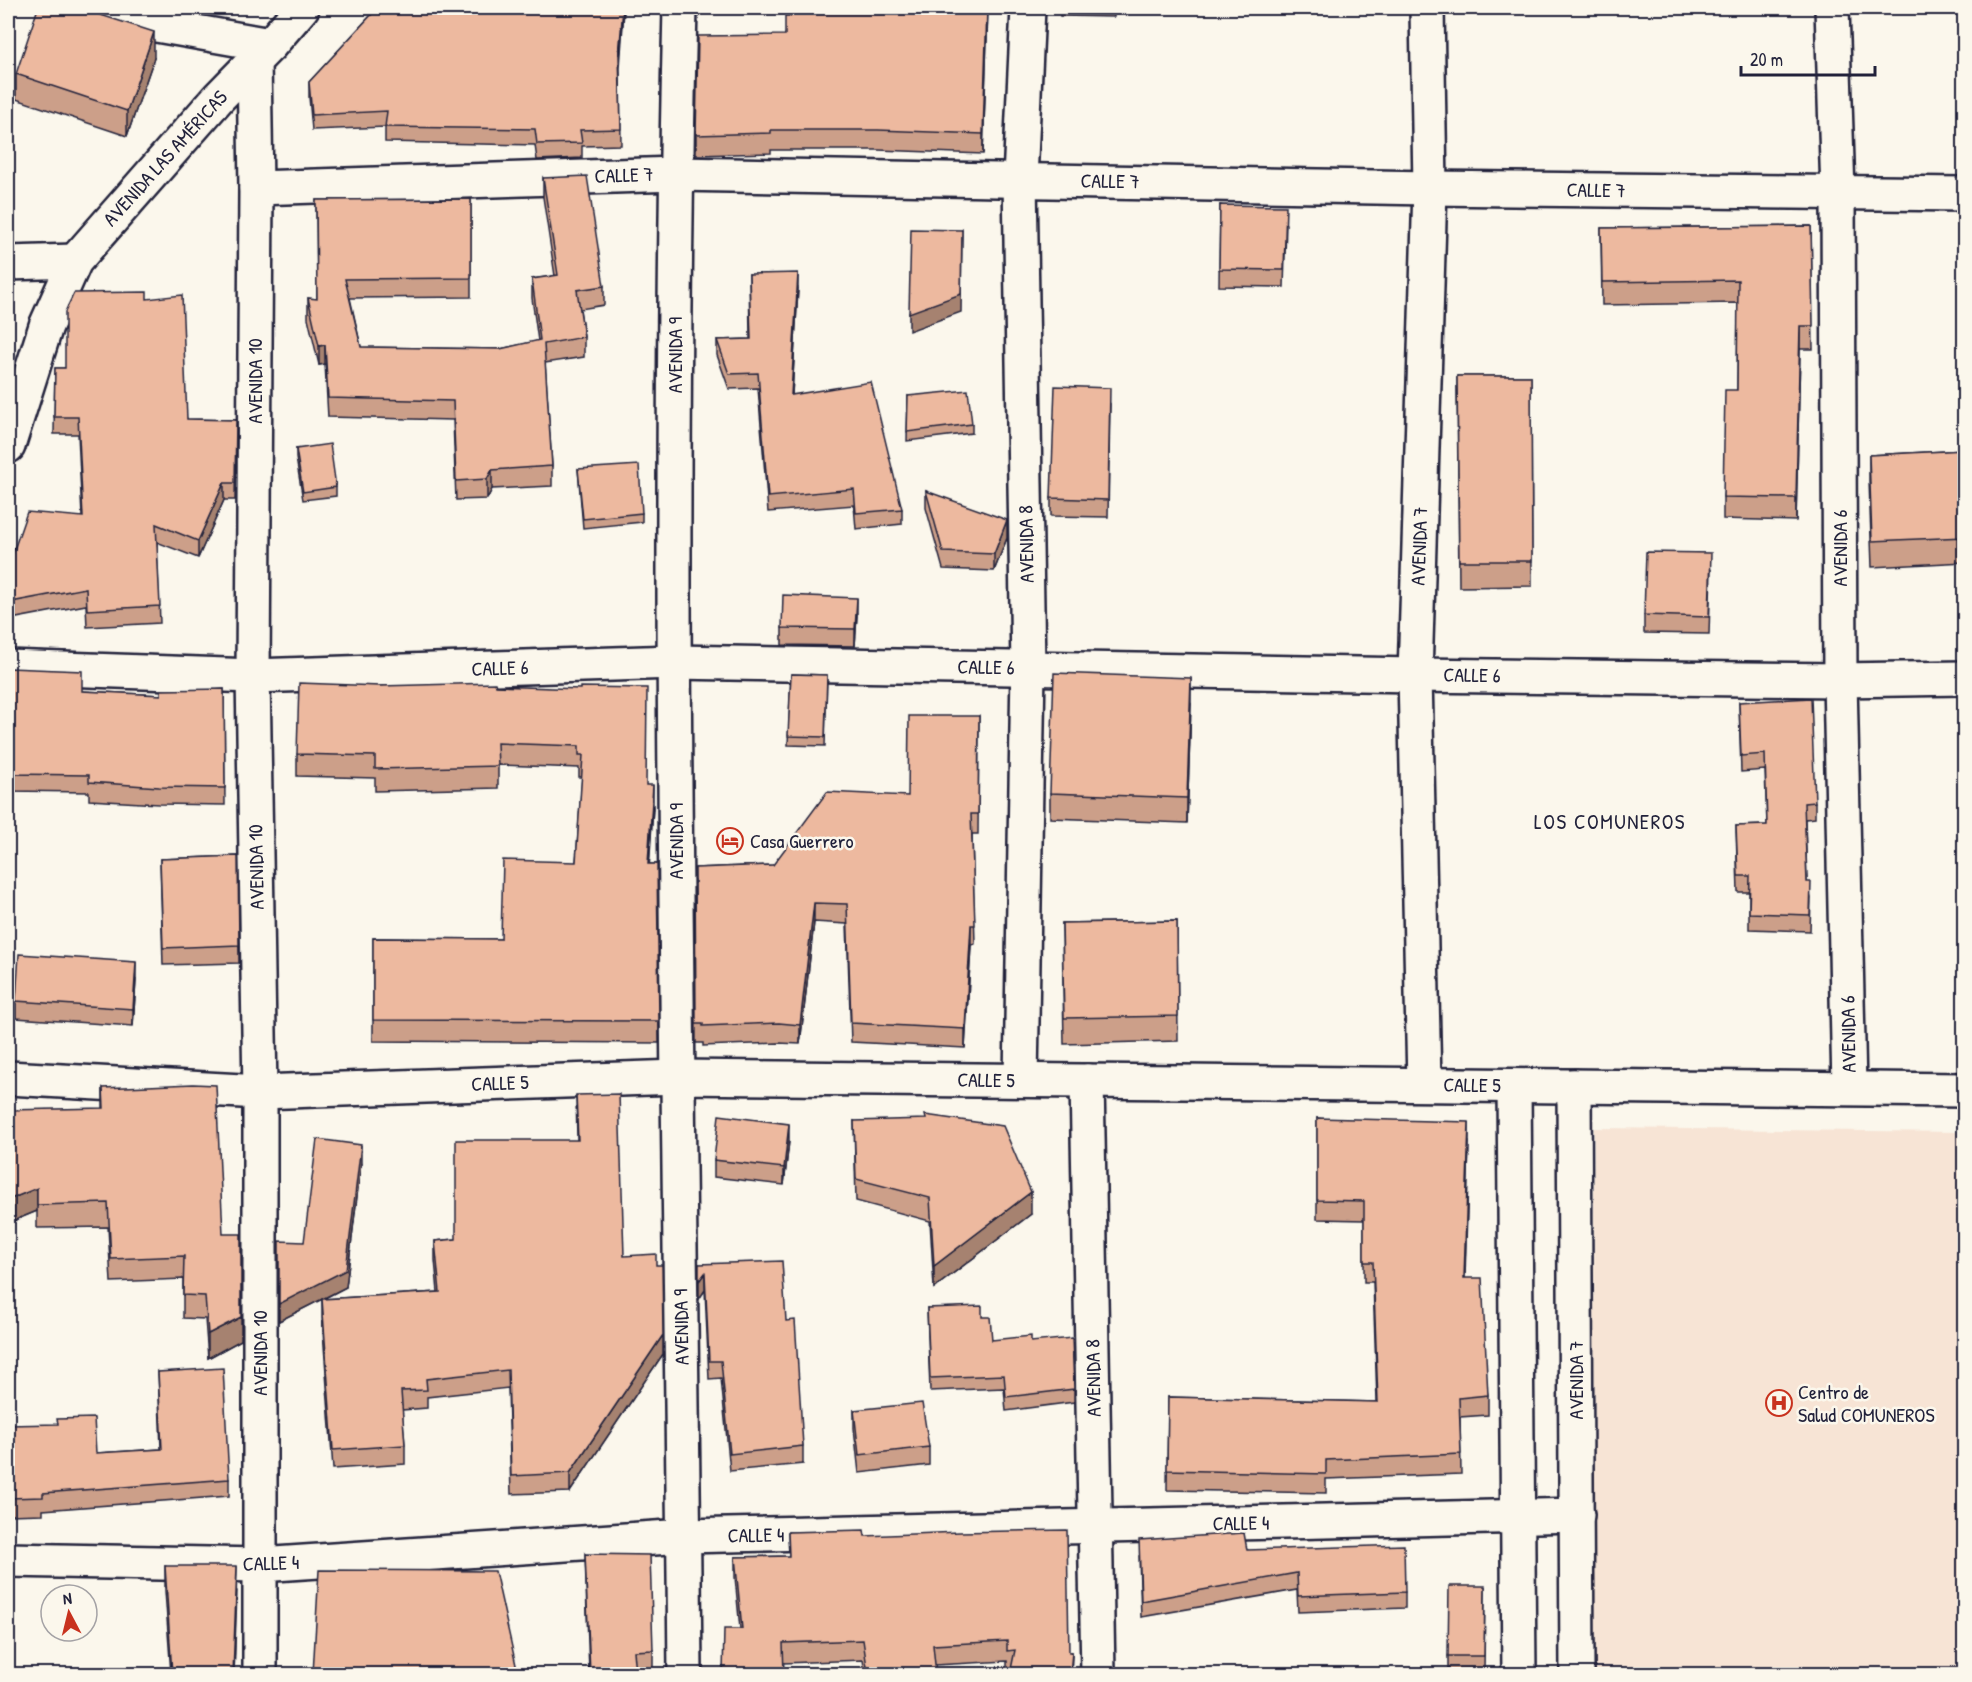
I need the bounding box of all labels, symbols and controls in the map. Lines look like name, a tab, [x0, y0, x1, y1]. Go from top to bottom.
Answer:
scale bar	[1741, 39, 1874, 77]
text: 20 m	[1750, 47, 1783, 72]
street label: AVENIDA LAS AMÉRICAS	[96, 84, 233, 231]
street label: CALLE 7	[594, 160, 654, 189]
street label: CALLE 7	[1080, 166, 1140, 195]
street label: CALLE 7	[1566, 175, 1626, 204]
street label: AVENIDA 9	[661, 317, 688, 393]
street label: AVENIDA 10	[241, 338, 268, 424]
street label: AVENIDA 8	[1011, 505, 1040, 583]
street label: AVENIDA 7	[1404, 506, 1433, 586]
street label: AVENIDA 6	[1826, 509, 1853, 587]
street label: CALLE 6	[471, 653, 529, 682]
street label: CALLE 6	[957, 653, 1015, 680]
street label: CALLE 6	[1443, 661, 1501, 688]
street label: AVENIDA 9	[662, 803, 689, 879]
district label: LOS COMUNEROS	[1534, 807, 1686, 836]
street label: AVENIDA 10	[241, 824, 270, 910]
hotel icon: Casa Guerrero	[715, 826, 745, 856]
place label: Casa Guerrero	[750, 827, 854, 854]
street label: AVENIDA 6	[1833, 995, 1862, 1073]
street label: CALLE 5	[957, 1066, 1016, 1094]
street label: CALLE 5	[471, 1068, 530, 1097]
street label: CALLE 5	[1443, 1071, 1502, 1099]
street label: AVENIDA 9	[666, 1289, 695, 1365]
street label: AVENIDA 10	[246, 1310, 273, 1396]
street label: AVENIDA 8	[1078, 1339, 1107, 1417]
street label: AVENIDA 7	[1562, 1340, 1589, 1419]
place label: Centro de Salud COMUNEROS	[1798, 1378, 1935, 1428]
hospital icon: Centro de Salud COMUNEROS	[1764, 1388, 1794, 1418]
street label: CALLE 4	[1212, 1509, 1269, 1536]
street label: CALLE 4	[727, 1521, 784, 1548]
street label: CALLE 4	[242, 1548, 300, 1577]
north arrow	[39, 1583, 99, 1643]
text: N	[62, 1587, 73, 1610]

